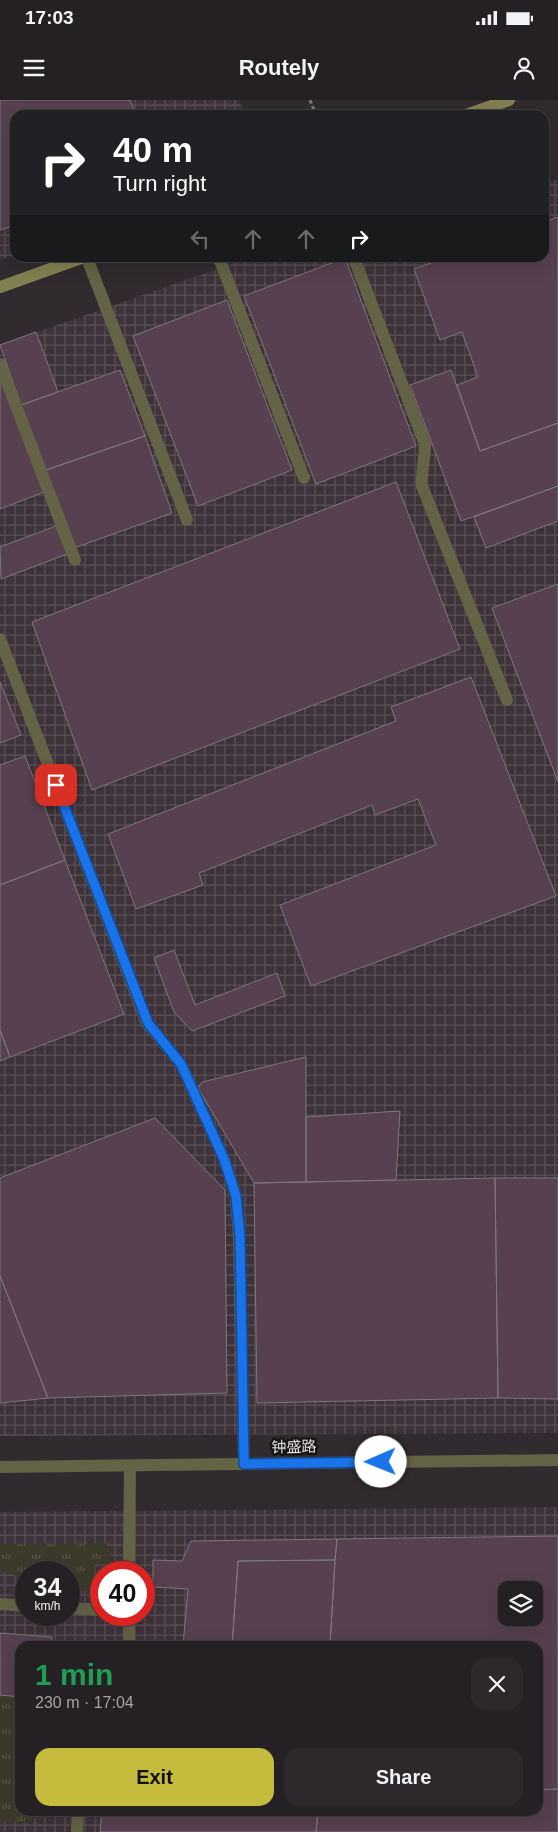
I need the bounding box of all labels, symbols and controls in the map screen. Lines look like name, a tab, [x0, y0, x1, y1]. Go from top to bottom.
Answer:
text: 17:03	[25, 7, 74, 28]
icon: menu	[20, 54, 48, 82]
icon: person	[510, 54, 538, 82]
text: Routely	[239, 55, 319, 80]
icon: right	[30, 130, 95, 195]
text: 40 m	[113, 130, 193, 169]
text: Turn right	[113, 171, 206, 196]
icon: left	[186, 225, 214, 253]
icon: ahead	[239, 225, 267, 253]
icon: ahead	[292, 225, 320, 253]
icon: right	[345, 225, 373, 253]
pin	[35, 764, 77, 806]
icon: arrive	[42, 771, 70, 799]
position arrow	[354, 1435, 406, 1487]
street label: 钟盛路	[271, 1438, 317, 1455]
speed limit sign: 40	[90, 1561, 155, 1626]
text: 34	[34, 1573, 61, 1601]
map controls	[498, 1581, 543, 1626]
button: layers	[498, 1581, 543, 1626]
text: km/h	[34, 1599, 61, 1613]
text: 1 min	[35, 1658, 113, 1691]
button: close	[471, 1658, 523, 1710]
text: 230 m · 17:04	[35, 1694, 134, 1711]
button: Exit	[35, 1748, 274, 1806]
button: Share	[284, 1748, 523, 1806]

